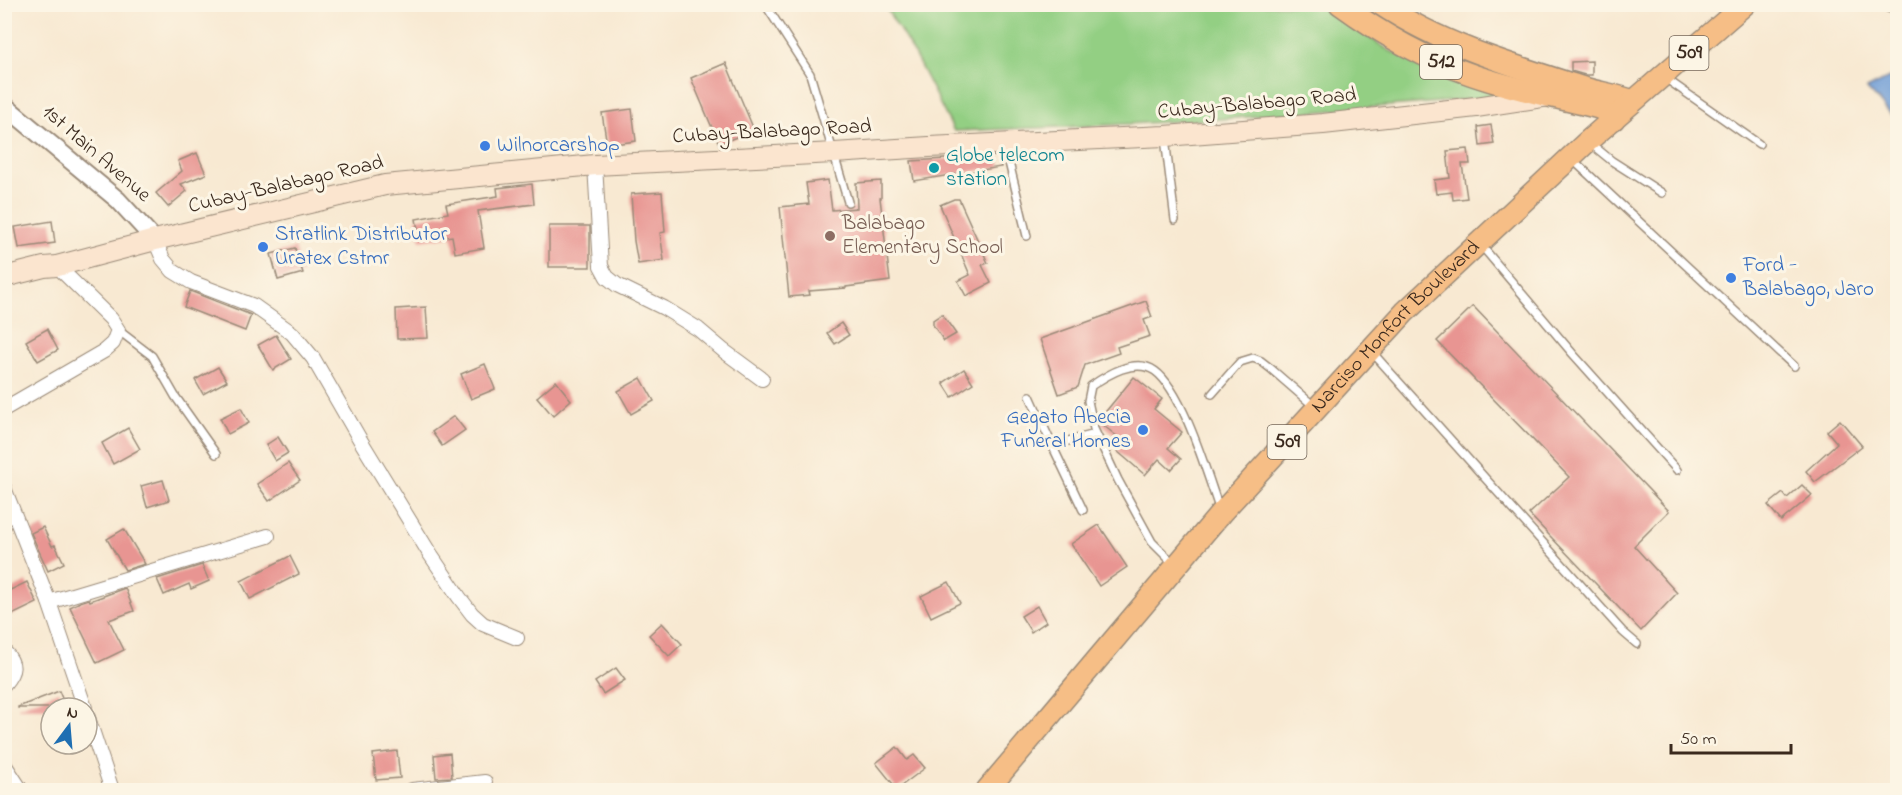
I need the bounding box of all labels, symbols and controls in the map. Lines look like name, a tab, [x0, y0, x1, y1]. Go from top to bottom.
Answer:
road number: 509	[1670, 36, 1708, 70]
road number: 512	[1420, 45, 1462, 79]
street label: Cubay-Balabago Road	[1156, 80, 1358, 130]
street label: 1st Main Avenue	[35, 98, 158, 210]
street label: Cubay-Balabago Road	[672, 112, 873, 154]
place label: Wilnorcarshop	[497, 131, 620, 161]
marker: Wilnorcarshop	[478, 139, 492, 153]
place label: Globe telecom station	[946, 141, 1065, 195]
street label: Cubay-Balabago Road	[185, 148, 387, 224]
marker: Globe telecom station	[927, 161, 941, 175]
place label: Balabago Elementary School	[841, 209, 1003, 265]
place label: Stratlink Distributor Uratex Cstmr	[275, 220, 448, 274]
marker: Balabago Elementary School	[823, 229, 837, 243]
street label: Narciso Monfort Boulevard	[1304, 233, 1488, 420]
marker: Stratlink Distributor Uratex Cstmr	[256, 240, 270, 254]
place label: Ford - Balabago, Jaro	[1742, 251, 1874, 307]
marker: Ford - Balabago, Jaro	[1724, 271, 1738, 285]
place label: Gegato Abecia Funeral Homes	[1000, 403, 1131, 457]
marker: Gegato Abecia Funeral Homes	[1136, 423, 1150, 437]
road number: 509	[1268, 425, 1306, 459]
north arrow	[39, 696, 99, 756]
text: N	[64, 700, 81, 727]
scale bar	[1671, 717, 1791, 755]
text: 50 m	[1680, 727, 1717, 753]

